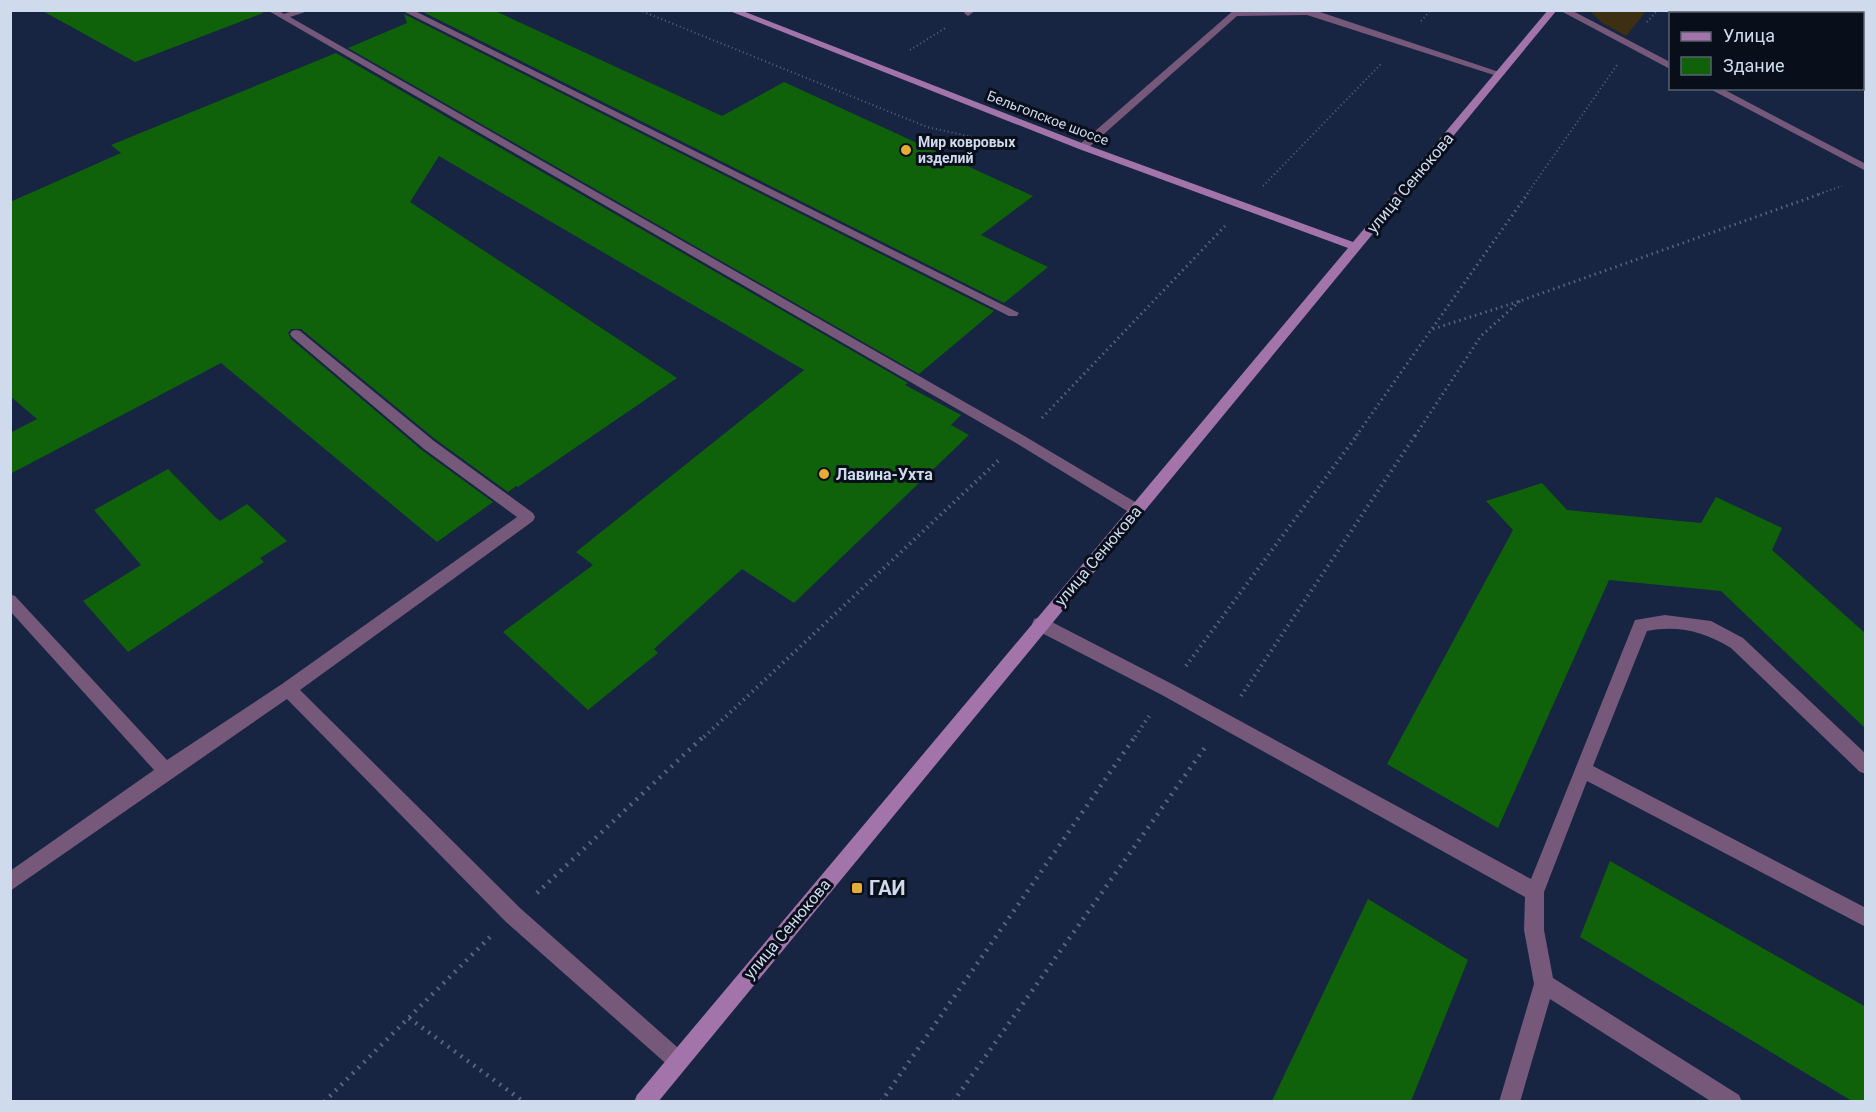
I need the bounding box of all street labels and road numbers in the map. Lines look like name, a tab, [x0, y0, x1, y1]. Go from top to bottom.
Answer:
street label: Бельгопское шоссе	[985, 87, 1111, 149]
street label: улица Сенюкова	[1363, 129, 1457, 237]
street label: улица Сенюкова	[1051, 502, 1145, 610]
street label: улица Сенюкова	[740, 875, 834, 983]

